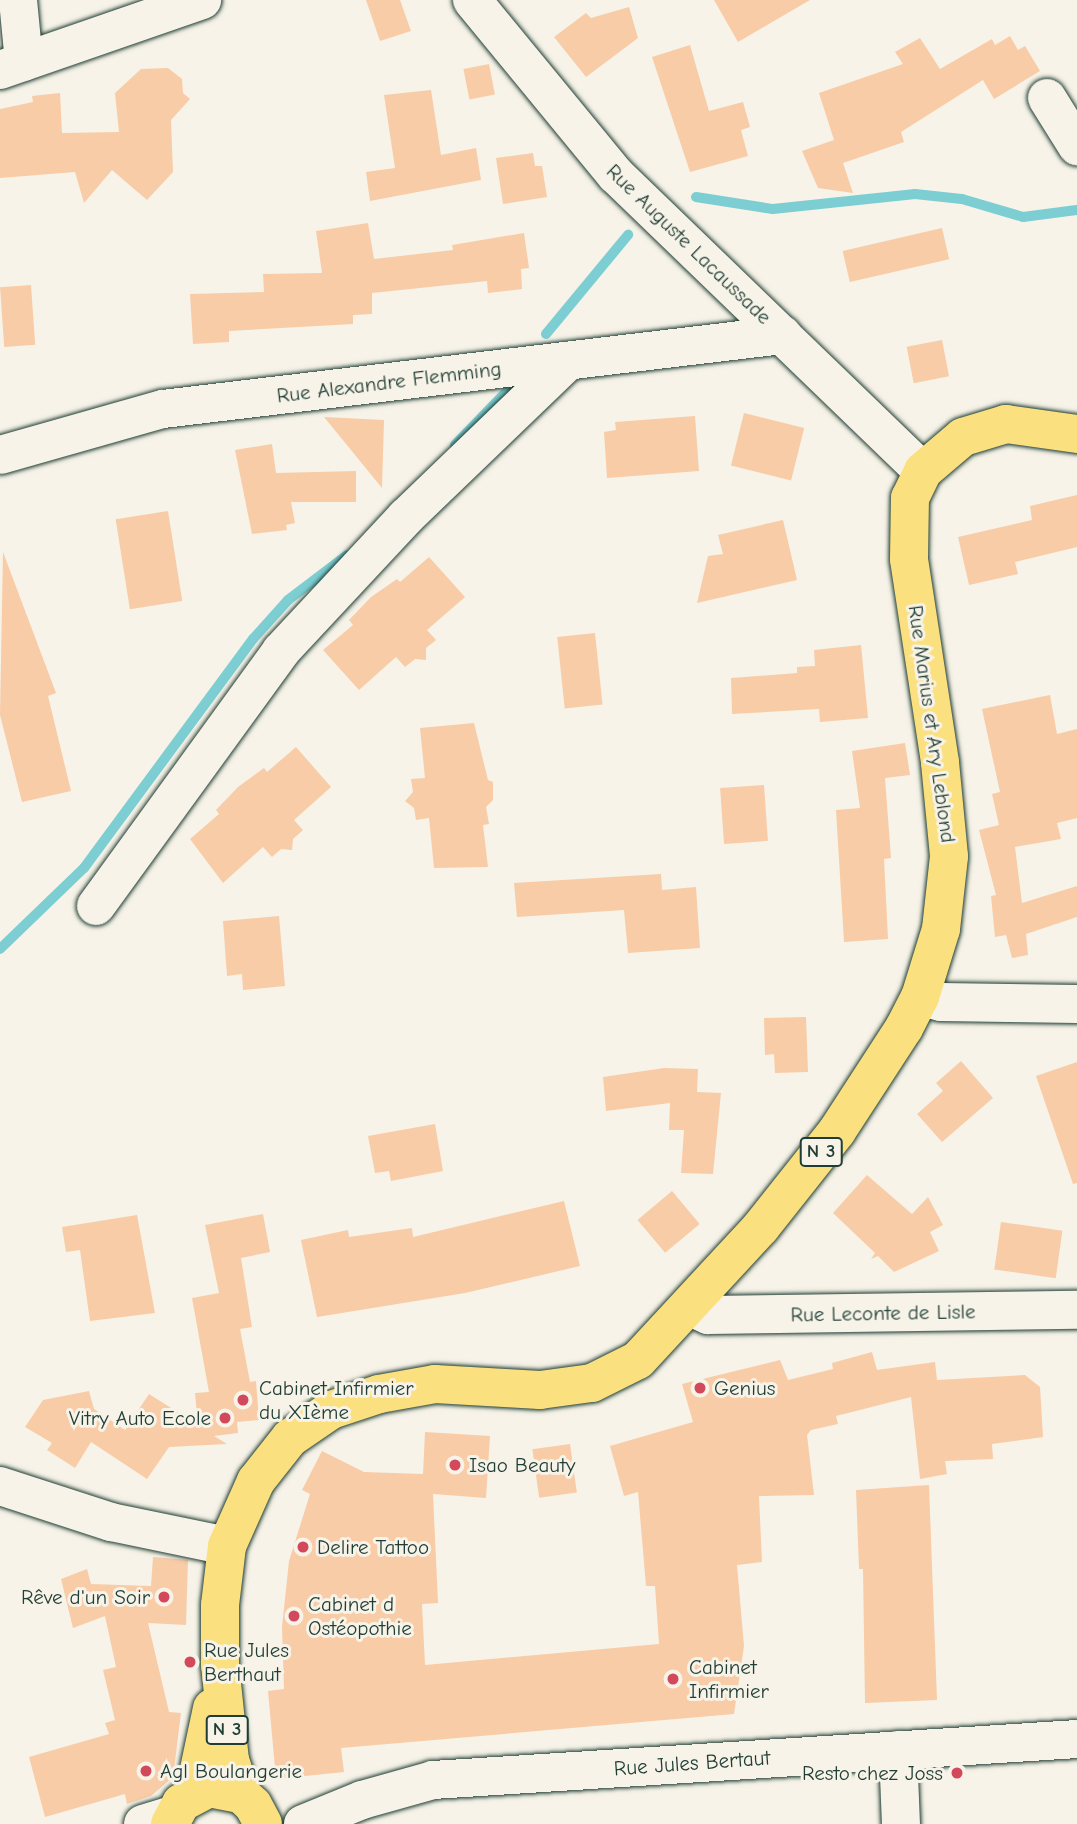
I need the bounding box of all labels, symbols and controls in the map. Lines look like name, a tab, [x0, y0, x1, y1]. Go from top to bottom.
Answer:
street label: Rue Auguste Lacaussade	[601, 159, 777, 329]
street label: Rue Alexandre Flemming	[275, 356, 503, 408]
street label: Rue Marius et Ary Leblond	[903, 604, 961, 844]
road number: N 3	[798, 1136, 844, 1168]
street label: Rue Leconte de Lisle	[790, 1299, 976, 1327]
place label: Cabinet Infirmier du XIème	[259, 1375, 414, 1425]
place label: Genius	[714, 1375, 775, 1401]
marker: Genius	[692, 1380, 708, 1396]
marker: Cabinet Infirmier du XIème	[233, 1390, 253, 1410]
place label: Vitry Auto Ecole	[69, 1405, 211, 1431]
marker: Vitry Auto Ecole	[217, 1410, 233, 1426]
place label: Isao Beauty	[469, 1452, 575, 1478]
marker: Isao Beauty	[447, 1457, 463, 1473]
place label: Delire Tattoo	[317, 1534, 429, 1560]
marker: Delire Tattoo	[295, 1539, 311, 1555]
place label: Rêve d'un Soir	[21, 1584, 150, 1610]
marker: Rêve d'un Soir	[156, 1589, 172, 1605]
place label: Cabinet d Ostéopothie	[308, 1591, 412, 1641]
marker: Cabinet d Ostéopothie	[286, 1608, 302, 1624]
place label: Rue Jules Berthaut	[204, 1637, 289, 1687]
marker: Rue Jules Berthaut	[182, 1654, 198, 1670]
place label: Cabinet Infirmier	[689, 1654, 769, 1704]
marker: Cabinet Infirmier	[663, 1669, 683, 1689]
road number: N 3	[204, 1714, 250, 1746]
street label: Rue Jules Bertaut	[613, 1745, 771, 1781]
place label: Agl Boulangerie	[160, 1758, 302, 1784]
place label: Resto chez Joss	[802, 1760, 943, 1786]
marker: Agl Boulangerie	[138, 1763, 154, 1779]
marker: Resto chez Joss	[949, 1765, 965, 1781]

